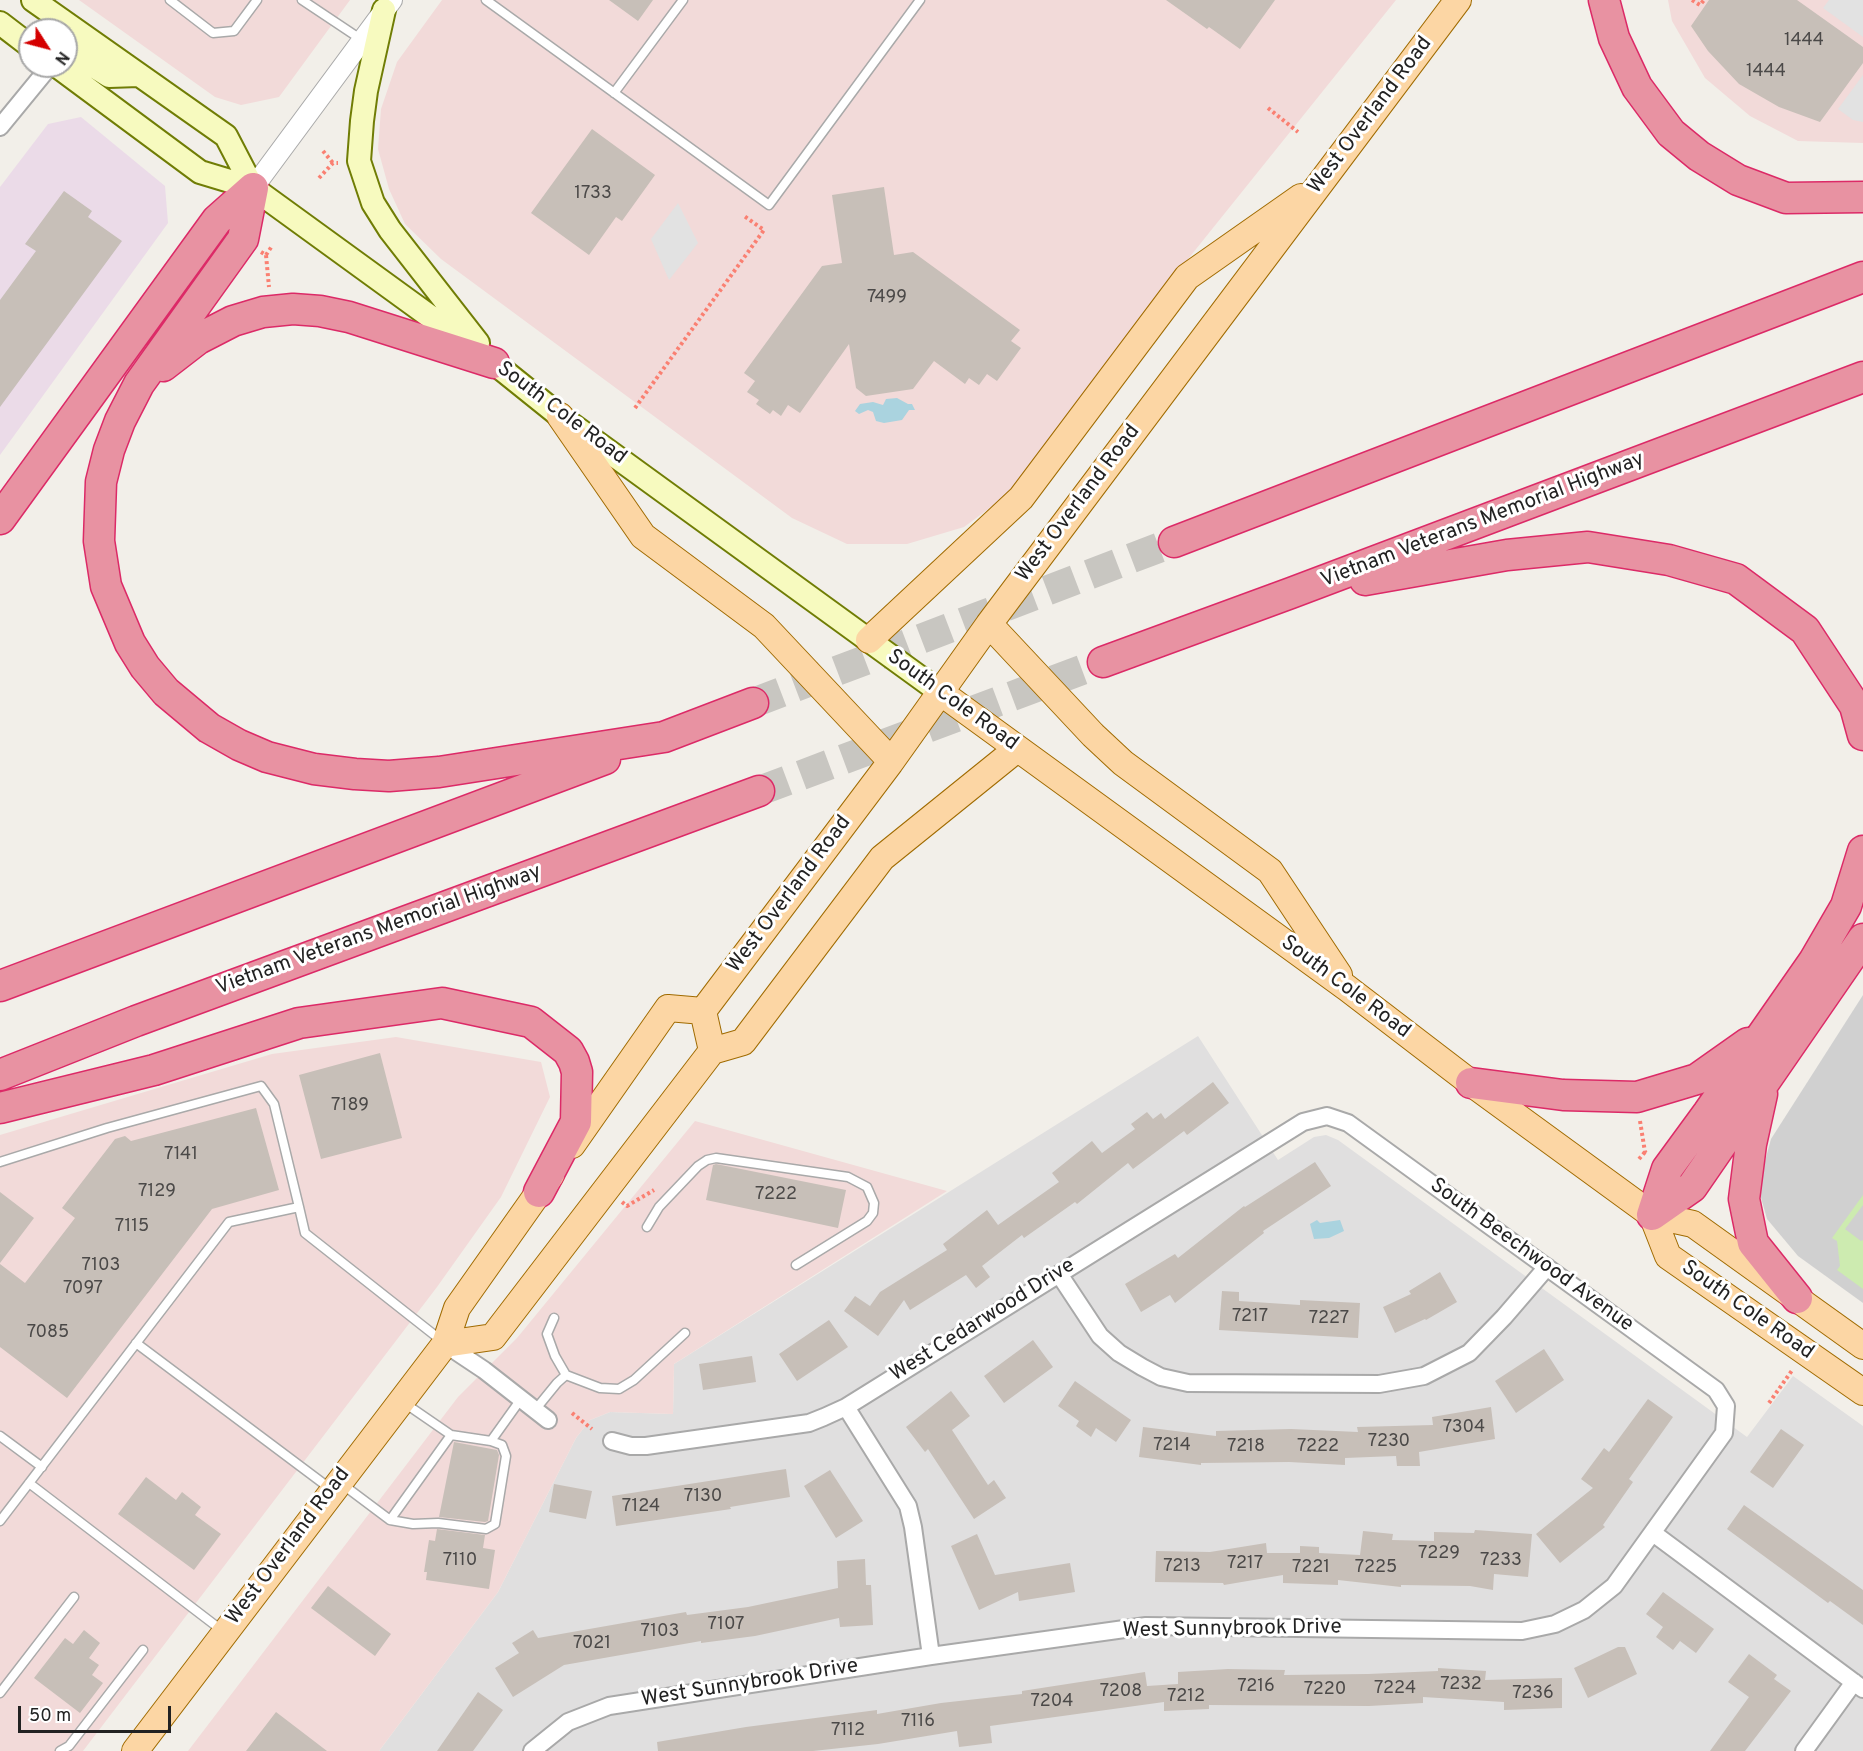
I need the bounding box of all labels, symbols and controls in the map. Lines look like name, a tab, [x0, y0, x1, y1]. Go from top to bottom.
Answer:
north arrow	[18, 18, 78, 78]
house number: 1444	[1784, 30, 1824, 52]
street label: West Overland Road	[1304, 32, 1438, 200]
text: N	[49, 47, 72, 68]
house number: 1444	[1746, 61, 1786, 83]
house number: 1733	[574, 183, 612, 205]
house number: 7499	[867, 287, 907, 309]
street label: South Cole Road	[491, 357, 631, 471]
street label: West Overland Road	[1012, 420, 1146, 588]
street label: Vietnam Veterans Memorial Highway	[1318, 448, 1648, 594]
street label: South Cole Road	[882, 645, 1022, 757]
street label: West Overland Road	[723, 811, 857, 979]
street label: Vietnam Veterans Memorial Highway	[213, 860, 545, 1002]
street label: South Cole Road	[1275, 931, 1415, 1045]
house number: 7189	[331, 1095, 369, 1117]
house number: 7141	[164, 1144, 198, 1166]
street label: South Beechwood Avenue	[1424, 1174, 1638, 1338]
house number: 7129	[138, 1181, 176, 1203]
house number: 7222	[755, 1184, 797, 1206]
house number: 7115	[115, 1216, 149, 1238]
street label: West Cedarwood Drive	[886, 1254, 1080, 1388]
house number: 7103	[82, 1255, 120, 1277]
street label: South Cole Road	[1676, 1256, 1818, 1366]
house number: 7097	[63, 1278, 103, 1300]
house number: 7217	[1232, 1306, 1268, 1328]
house number: 7227	[1309, 1308, 1349, 1330]
house number: 7085	[27, 1322, 69, 1344]
house number: 7304	[1443, 1417, 1485, 1439]
house number: 7230	[1368, 1431, 1410, 1453]
house number: 7214	[1153, 1435, 1191, 1457]
house number: 7218	[1227, 1436, 1265, 1458]
house number: 7222	[1297, 1436, 1339, 1458]
street label: West Overland Road	[222, 1463, 356, 1631]
house number: 7130	[684, 1486, 722, 1508]
house number: 7124	[622, 1496, 660, 1518]
house number: 7229	[1418, 1543, 1460, 1565]
house number: 7110	[443, 1550, 477, 1572]
house number: 7233	[1480, 1550, 1522, 1572]
house number: 7217	[1227, 1553, 1263, 1575]
house number: 7213	[1163, 1556, 1201, 1578]
house number: 7221	[1292, 1557, 1330, 1579]
house number: 7225	[1355, 1557, 1397, 1579]
house number: 7107	[708, 1614, 744, 1636]
street label: West Sunnybrook Drive	[1122, 1615, 1342, 1645]
house number: 7103	[641, 1621, 679, 1643]
house number: 7021	[573, 1633, 611, 1655]
street label: West Sunnybrook Drive	[640, 1654, 860, 1714]
house number: 7232	[1440, 1674, 1482, 1696]
house number: 7216	[1237, 1676, 1275, 1698]
house number: 7224	[1374, 1678, 1416, 1700]
house number: 7220	[1304, 1679, 1346, 1701]
house number: 7208	[1100, 1681, 1142, 1703]
house number: 7236	[1512, 1683, 1554, 1705]
house number: 7212	[1167, 1686, 1205, 1708]
house number: 7204	[1031, 1691, 1073, 1713]
scale bar	[21, 1694, 174, 1732]
text: 50 m	[29, 1705, 71, 1728]
house number: 7116	[901, 1711, 935, 1733]
house number: 7112	[831, 1720, 865, 1742]

